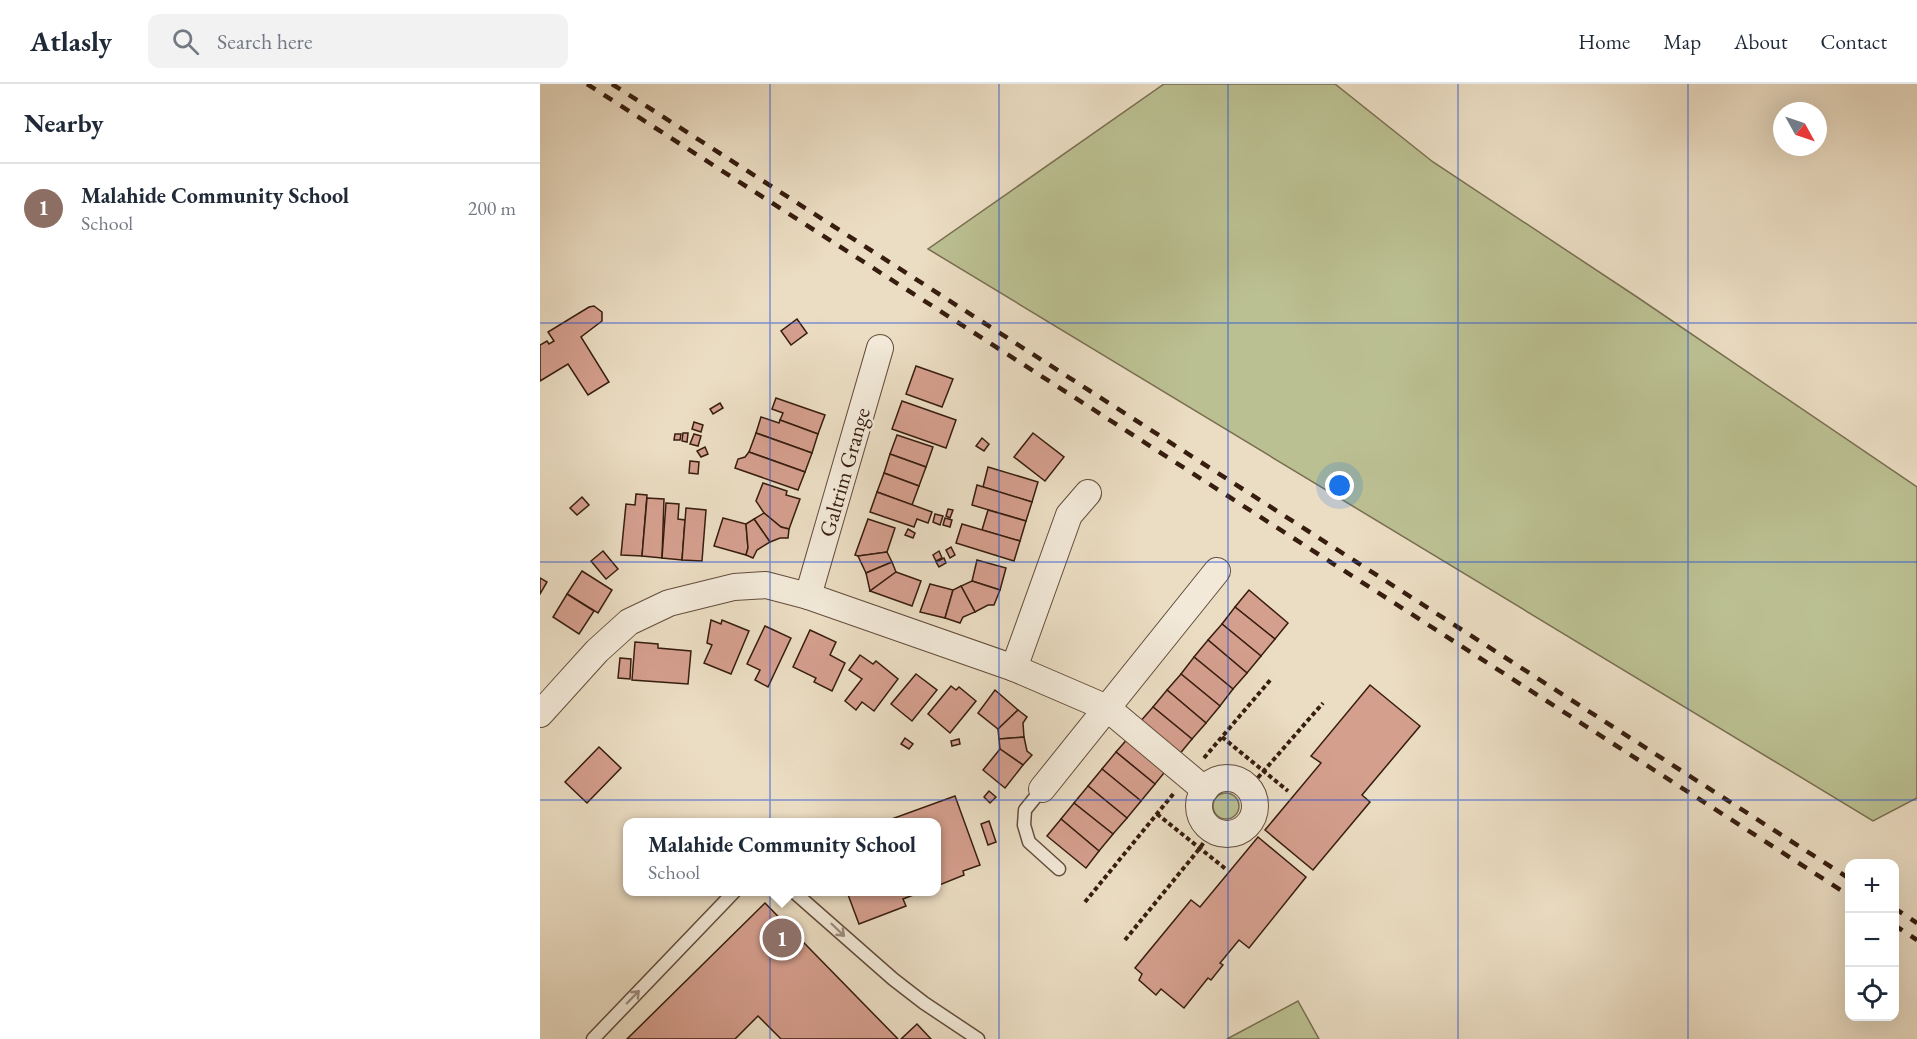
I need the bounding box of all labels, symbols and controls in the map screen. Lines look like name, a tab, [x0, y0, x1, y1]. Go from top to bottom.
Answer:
search box	[148, 14, 568, 68]
text: Atlasly	[30, 23, 112, 59]
icon: search	[169, 25, 202, 58]
text: Search here	[217, 27, 313, 56]
text: Home	[1578, 28, 1630, 55]
text: Map	[1663, 28, 1701, 55]
text: About	[1734, 28, 1787, 55]
text: Contact	[1820, 28, 1887, 55]
north arrow	[1773, 102, 1827, 156]
text: Nearby	[24, 106, 104, 140]
text: Malahide Community School	[81, 181, 349, 210]
text: 1	[38, 195, 49, 221]
text: 200 m	[468, 195, 516, 221]
text: School	[81, 210, 133, 236]
street label: Galtrim Grange	[812, 404, 877, 540]
your location	[1325, 471, 1354, 500]
popup	[623, 818, 941, 896]
text: Malahide Community School	[648, 830, 916, 859]
text: School	[648, 859, 700, 885]
map controls	[1845, 859, 1899, 1021]
button: +	[1845, 859, 1899, 913]
button: −	[1845, 913, 1899, 967]
pin: 1	[762, 916, 802, 960]
one-way arrow	[830, 923, 845, 937]
button: locate	[1845, 967, 1899, 1021]
one-way arrow	[626, 989, 641, 1004]

